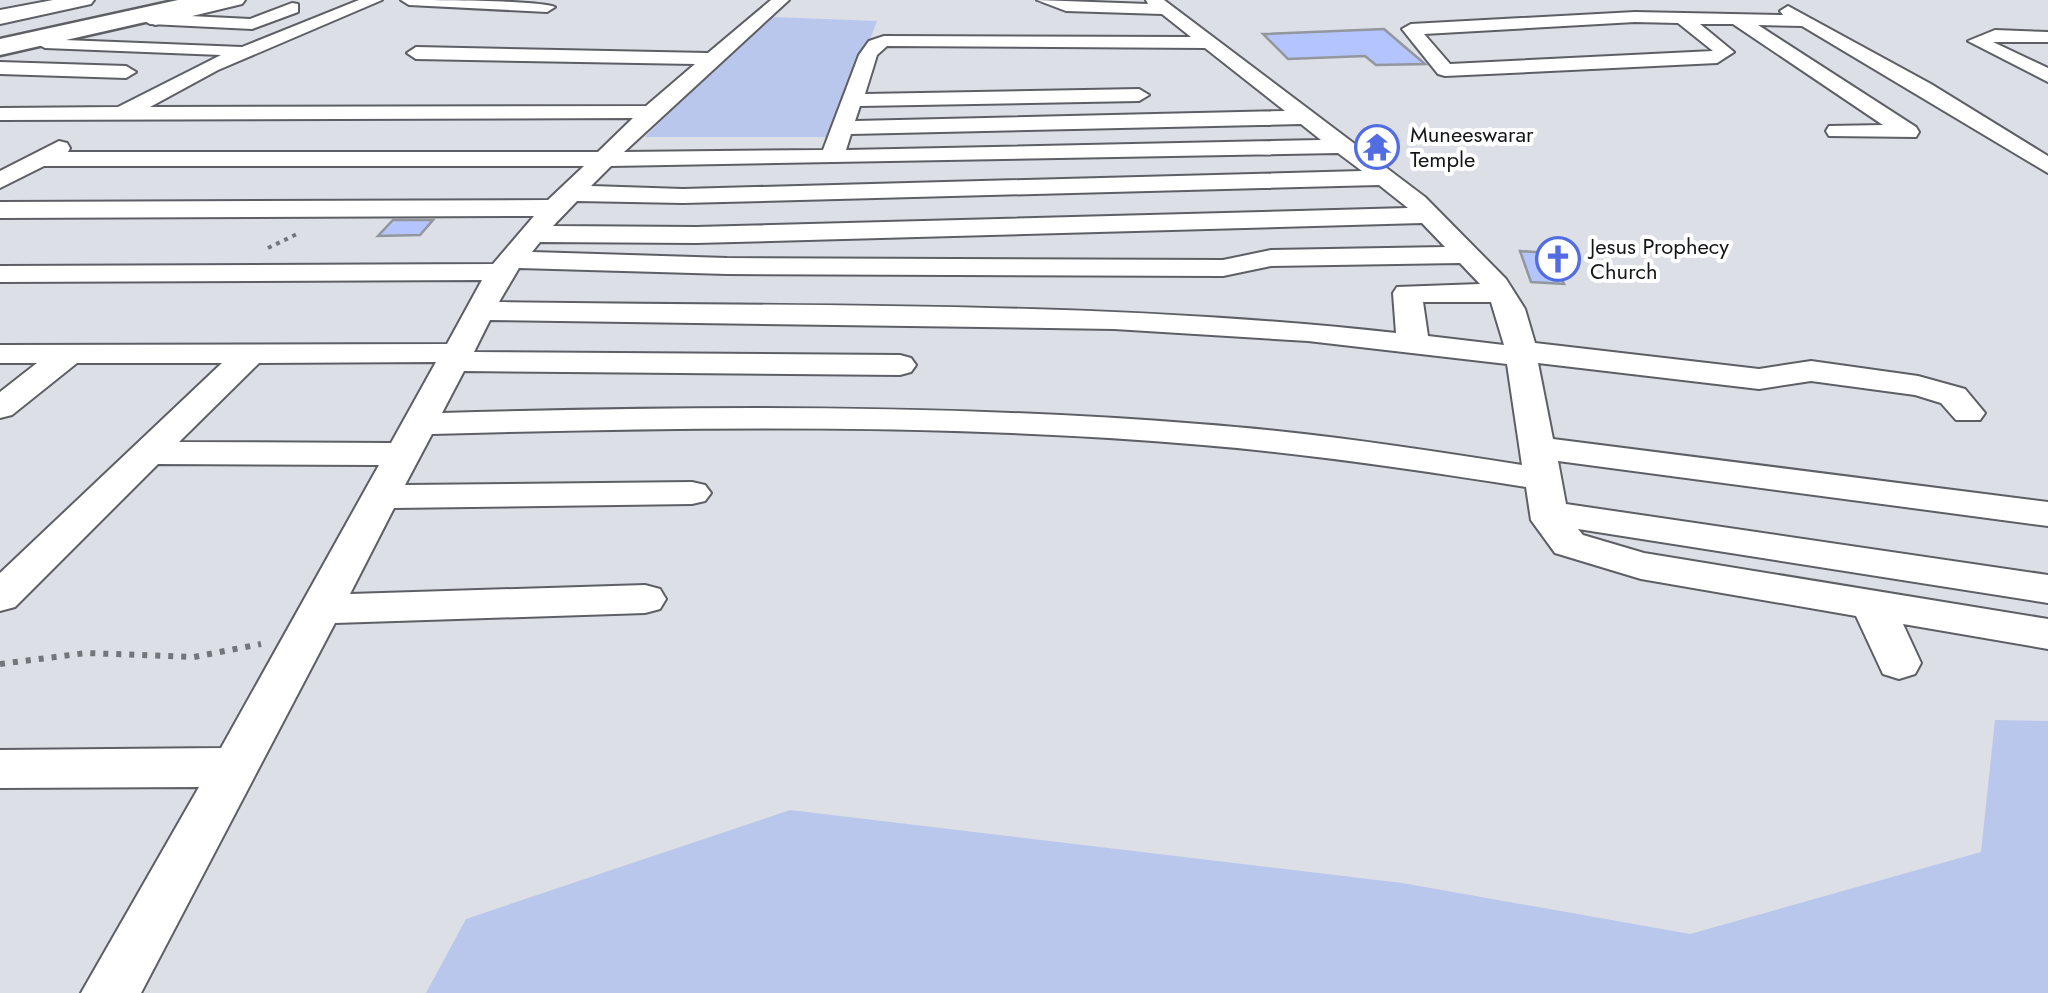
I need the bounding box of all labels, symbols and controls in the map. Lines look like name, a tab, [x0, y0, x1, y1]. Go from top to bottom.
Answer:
place label: Muneeswarar Temple	[1410, 118, 1534, 175]
temple icon: Muneeswarar Temple	[1354, 124, 1400, 170]
place label: Jesus Prophecy Church	[1587, 230, 1729, 287]
church icon: Jesus Prophecy Church	[1535, 236, 1581, 282]

